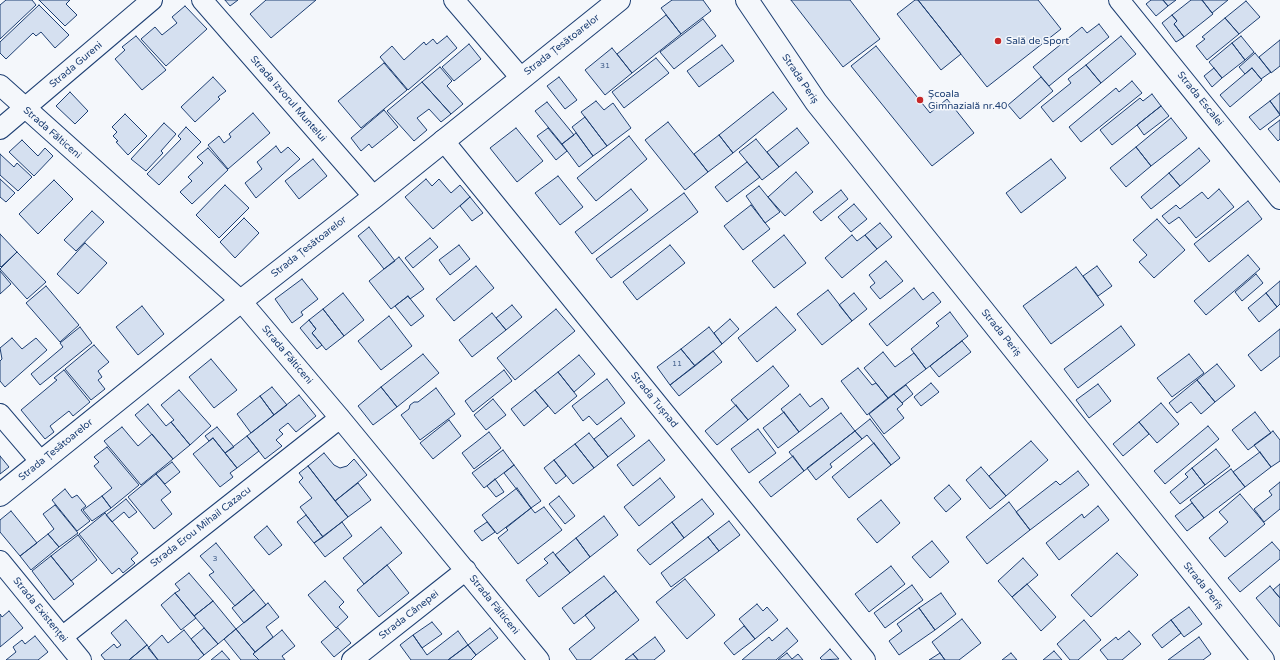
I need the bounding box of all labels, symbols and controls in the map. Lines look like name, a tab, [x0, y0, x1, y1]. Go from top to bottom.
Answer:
street label: Strada Țesătoarelor	[522, 12, 602, 78]
place label: Sală de Sport	[1006, 35, 1069, 47]
marker: Sală de Sport	[993, 36, 1003, 46]
street label: Strada Gureni	[47, 39, 105, 91]
street label: Strada Periș	[779, 52, 821, 106]
street label: Strada Izvorul Muntelui	[247, 54, 329, 144]
house number: 31	[600, 61, 610, 71]
street label: Strada Escalei	[1174, 69, 1226, 129]
place label: Școala Gimnazială nr.40	[928, 88, 1007, 112]
marker: Școala Gimnazială nr.40	[915, 95, 925, 105]
street label: Strada Fălticeni	[21, 105, 83, 161]
street label: Strada Țesătoarelor	[269, 214, 349, 280]
street label: Strada Periș	[978, 307, 1024, 359]
street label: Strada Fălticeni	[259, 323, 315, 387]
house number: 11	[672, 359, 682, 369]
street label: Strada Tușnad	[628, 370, 680, 430]
street label: Strada Țesătoarelor	[16, 416, 96, 484]
street label: Strada Erou Mihail Cazacu	[148, 484, 254, 570]
house number: 3	[212, 554, 218, 564]
street label: Strada Periș	[1180, 560, 1226, 612]
street label: Strada Fălticeni	[466, 573, 522, 637]
street label: Strada Existenței	[10, 575, 70, 645]
street label: Strada Cânepei	[377, 588, 441, 642]

